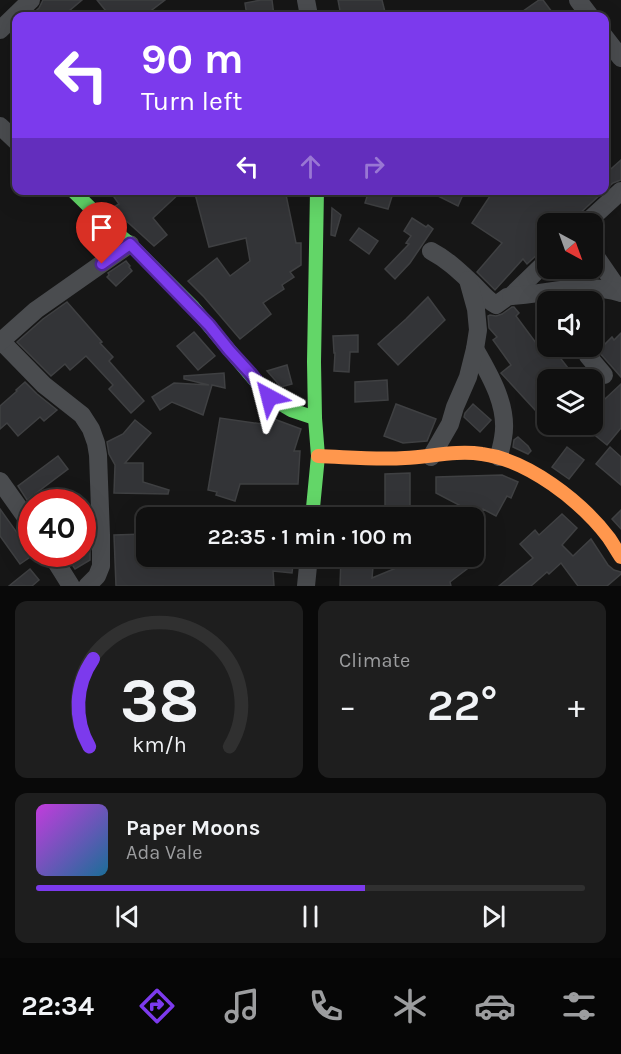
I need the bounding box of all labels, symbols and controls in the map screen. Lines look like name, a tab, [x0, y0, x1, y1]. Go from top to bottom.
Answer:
text: 90 m	[141, 34, 244, 84]
icon: left	[42, 36, 120, 114]
text: Turn left	[141, 85, 242, 117]
icon: left	[231, 150, 264, 183]
icon: ahead	[294, 150, 327, 183]
icon: right	[357, 150, 390, 183]
pin	[76, 202, 127, 264]
icon: arrive	[85, 211, 118, 244]
north arrow	[537, 213, 603, 279]
map controls	[537, 213, 603, 435]
button: sound	[537, 291, 603, 357]
position arrow	[237, 365, 301, 429]
button: layers	[537, 369, 603, 435]
speed limit sign: 40	[18, 489, 96, 567]
text: 22:35 · 1 min · 100 m	[207, 524, 413, 550]
text: Climate	[339, 649, 410, 672]
text: 38	[119, 664, 199, 737]
text: 22°	[427, 679, 497, 731]
text: −	[339, 687, 356, 725]
text: +	[568, 687, 585, 725]
text: km/h	[132, 732, 186, 757]
text: Paper Moons	[126, 815, 260, 841]
text: Ada Vale	[126, 841, 203, 864]
icon: previous	[111, 900, 144, 933]
icon: pause	[294, 900, 327, 933]
icon: next	[477, 900, 510, 933]
icon: directions	[136, 985, 178, 1027]
icon: music	[221, 985, 263, 1027]
icon: phone	[305, 985, 347, 1027]
icon: climate	[389, 985, 431, 1027]
icon: car	[474, 985, 516, 1027]
icon: filters	[558, 985, 600, 1027]
text: 22:34	[21, 990, 94, 1022]

